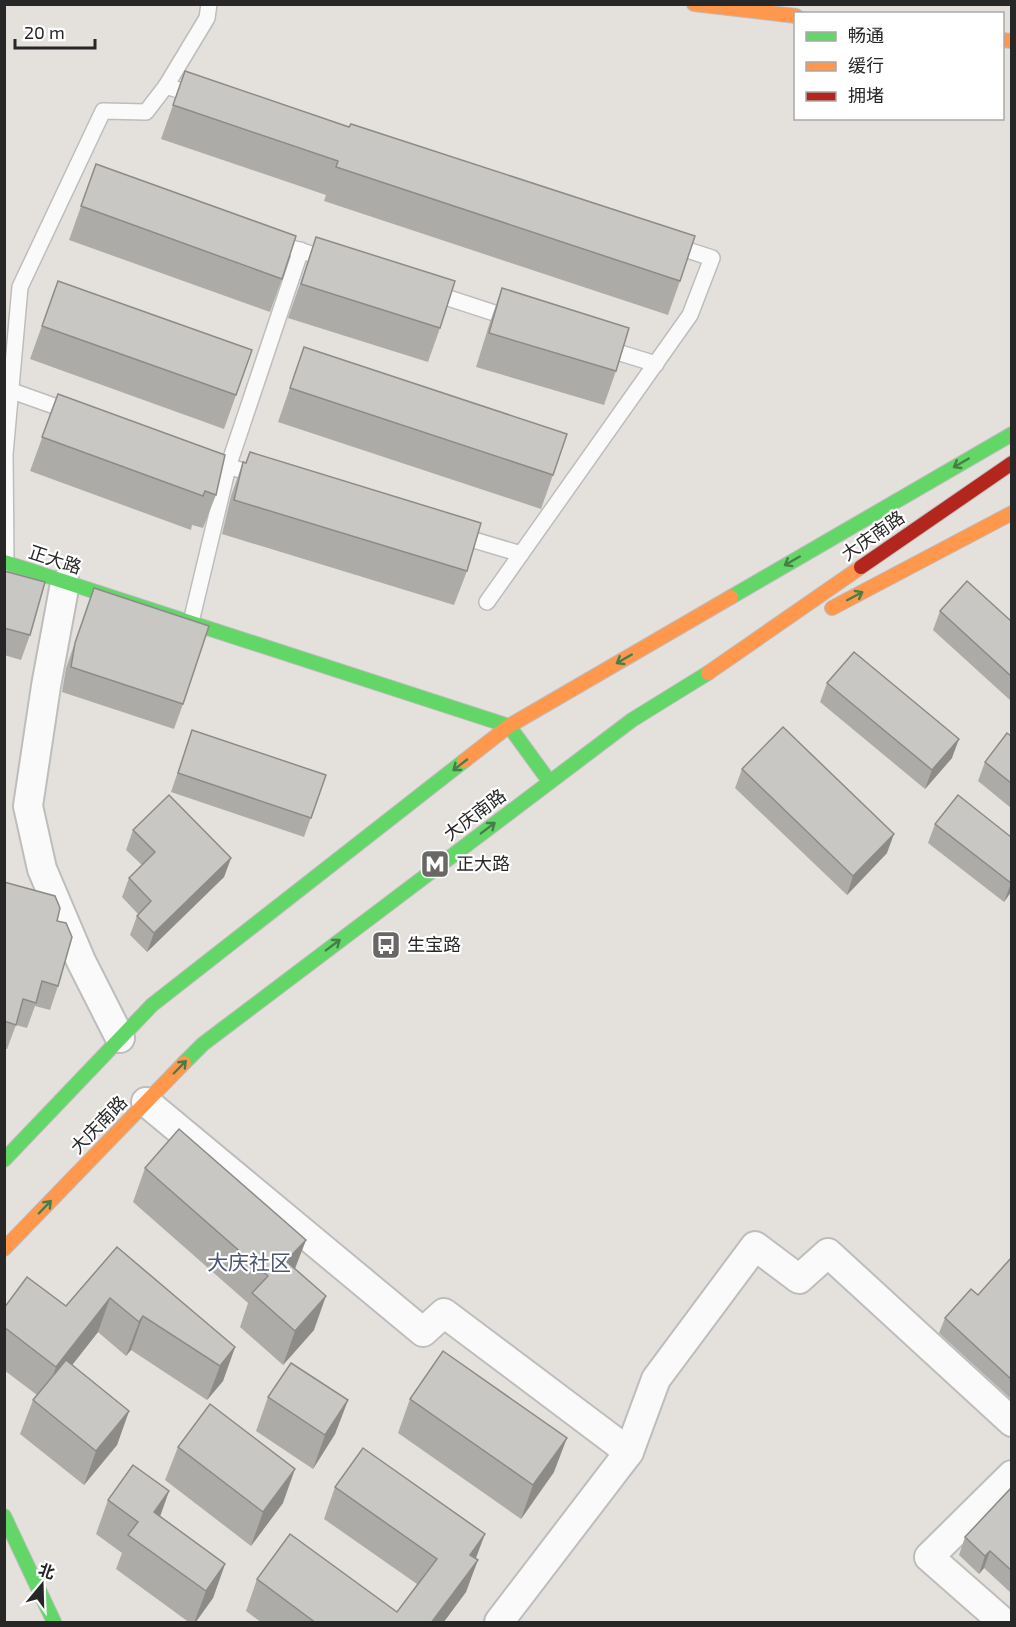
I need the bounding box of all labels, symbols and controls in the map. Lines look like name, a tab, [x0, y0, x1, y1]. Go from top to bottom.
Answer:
scale bar	[15, 12, 94, 50]
legend	[794, 12, 1004, 120]
text: 20 m	[24, 21, 65, 43]
text: 畅通	[848, 24, 884, 46]
text: 缓行	[848, 54, 884, 76]
text: 拥堵	[848, 84, 884, 106]
one-way arrow	[953, 457, 970, 469]
street label: 大庆南路	[837, 506, 908, 565]
street label: 正大路	[26, 540, 84, 578]
one-way arrow	[784, 556, 801, 568]
one-way arrow	[846, 590, 863, 602]
one-way arrow	[616, 654, 633, 666]
one-way arrow	[452, 758, 468, 771]
street label: 大庆南路	[439, 784, 510, 845]
one-way arrow	[480, 821, 496, 834]
metro station icon: 正大路	[419, 848, 451, 880]
place label: 正大路	[456, 852, 510, 874]
bus stop icon: 生宝路	[370, 929, 402, 961]
place label: 生宝路	[407, 933, 461, 955]
one-way arrow	[324, 939, 340, 952]
one-way arrow	[173, 1059, 188, 1074]
street label: 大庆南路	[65, 1091, 131, 1158]
one-way arrow	[38, 1199, 52, 1214]
district label: 大庆社区	[207, 1249, 291, 1274]
north arrow	[12, 1555, 72, 1615]
text: 北	[36, 1559, 58, 1582]

